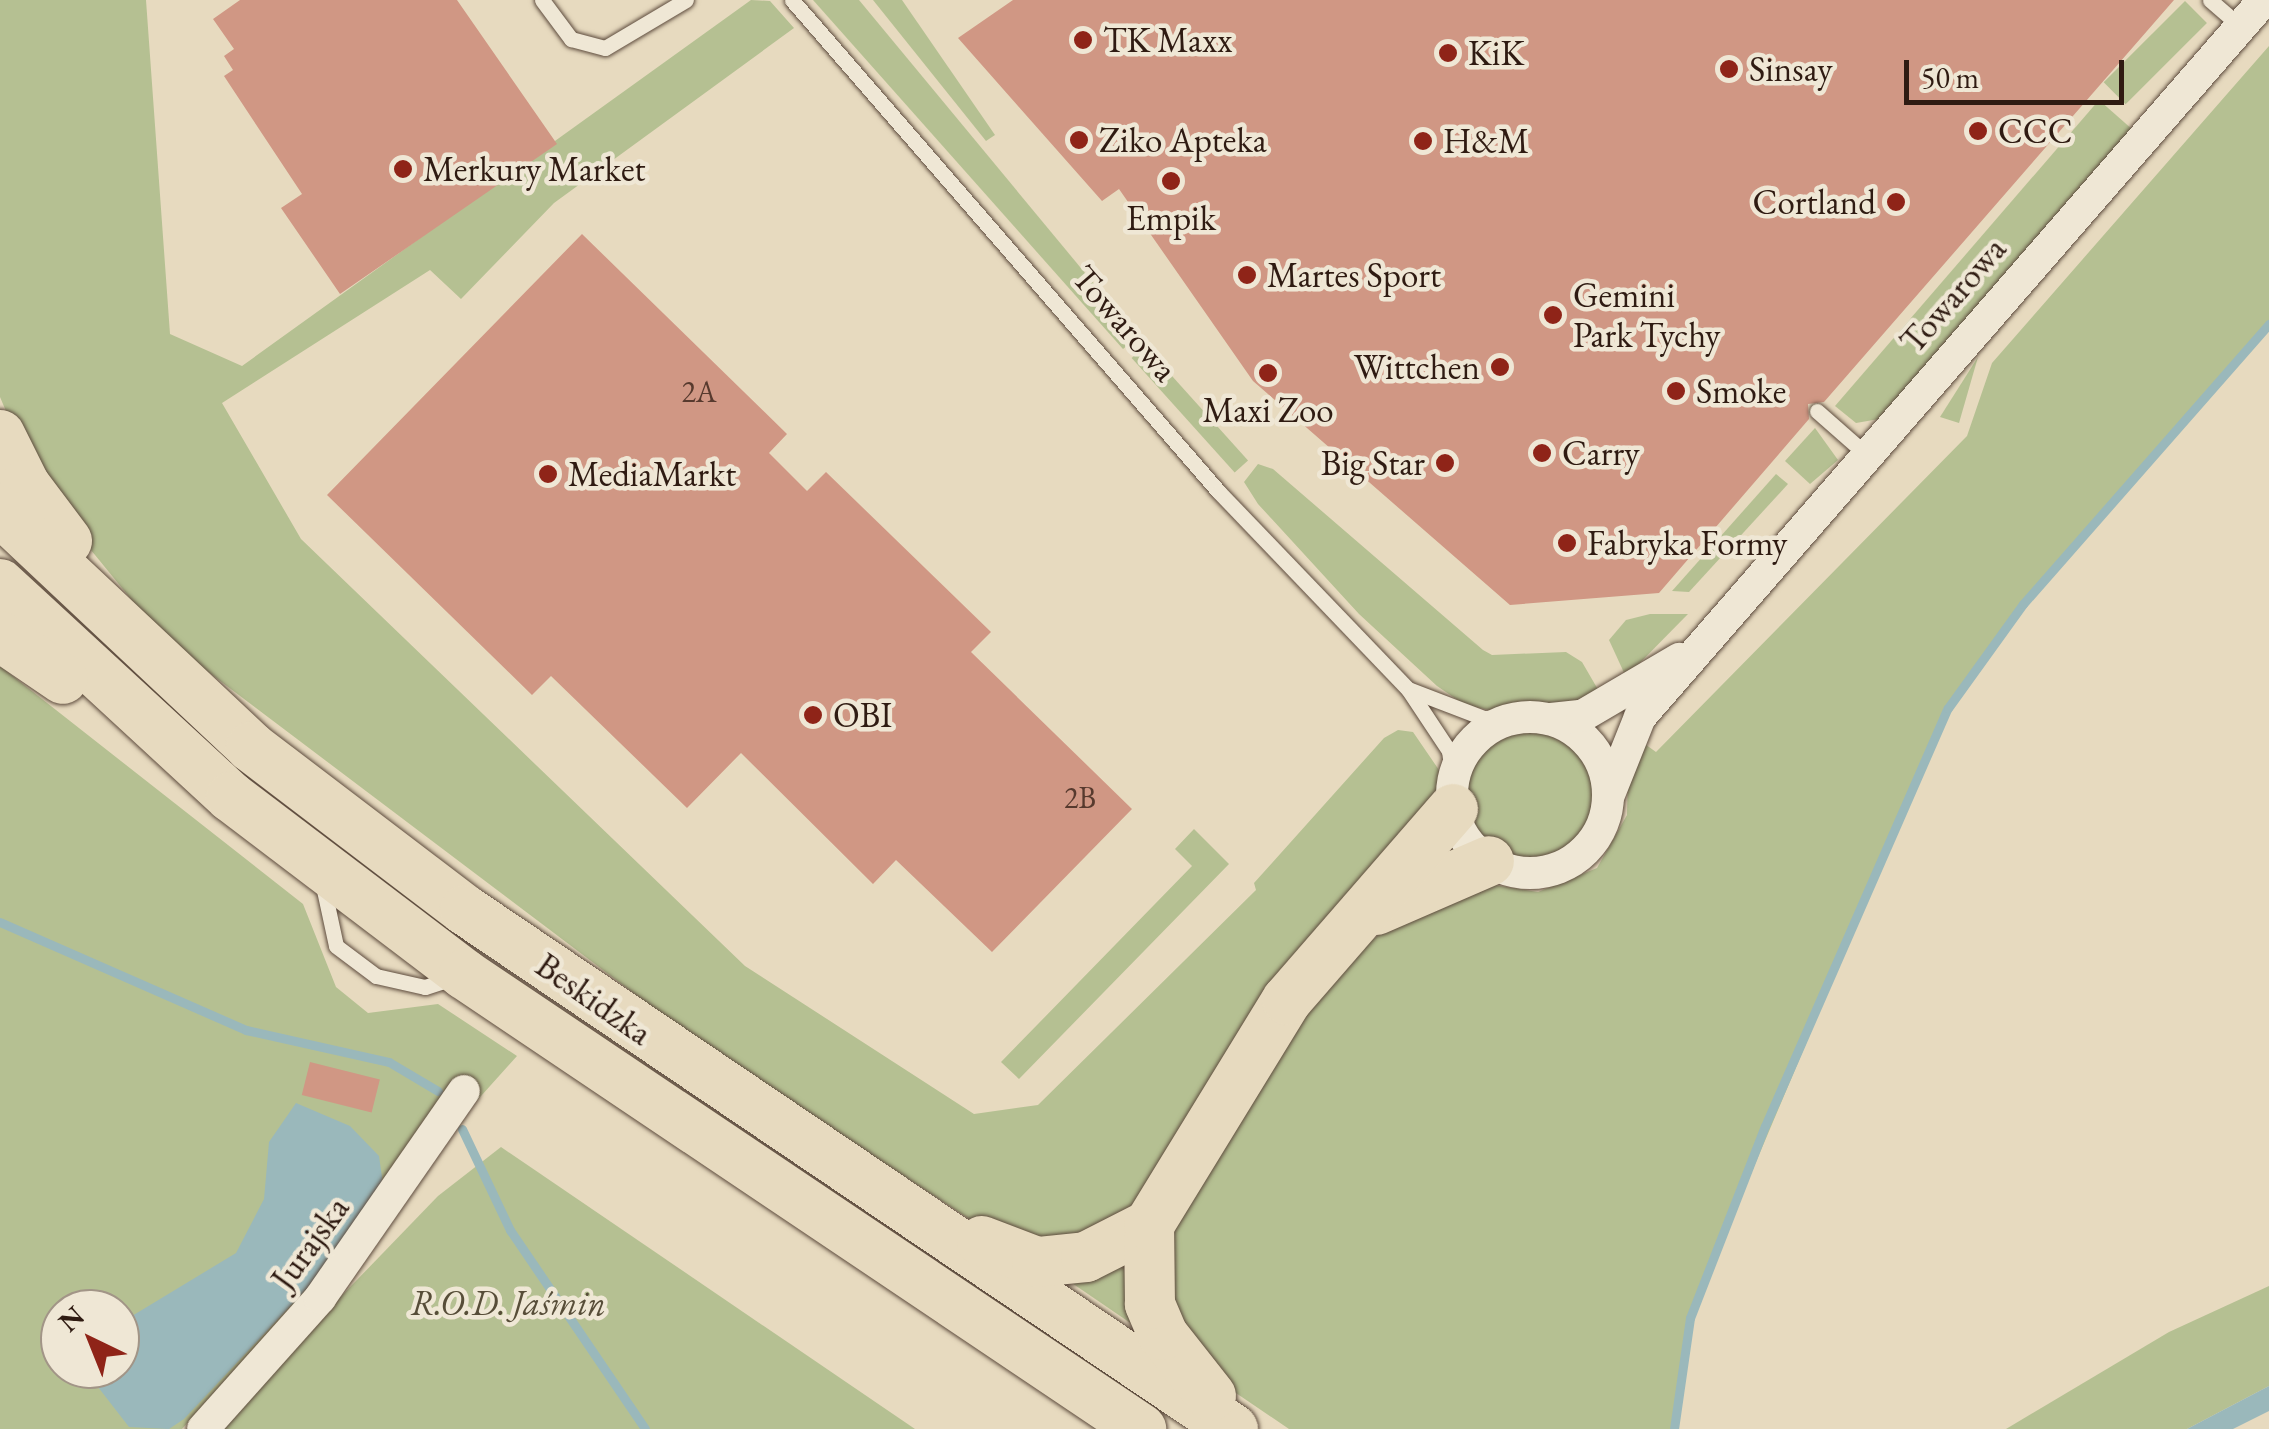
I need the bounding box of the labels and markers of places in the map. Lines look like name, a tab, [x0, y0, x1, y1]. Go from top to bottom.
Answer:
place label: TK Maxx	[1103, 19, 1232, 61]
marker: TK Maxx	[1072, 29, 1094, 51]
place label: KiK	[1468, 32, 1524, 74]
marker: KiK	[1437, 42, 1459, 64]
place label: Sinsay	[1749, 48, 1833, 90]
marker: Sinsay	[1718, 58, 1740, 80]
place label: CCC	[1998, 110, 2073, 152]
place label: Ziko Apteka	[1099, 119, 1267, 161]
place label: H&M	[1443, 120, 1529, 162]
marker: CCC	[1967, 120, 1989, 142]
marker: Ziko Apteka	[1068, 129, 1090, 151]
marker: H&M	[1412, 130, 1434, 152]
place label: Merkury Market	[423, 148, 646, 190]
marker: Merkury Market	[392, 158, 414, 180]
marker: Empik	[1160, 170, 1182, 192]
place label: Cortland	[1753, 181, 1876, 223]
marker: Cortland	[1885, 191, 1907, 213]
place label: Empik	[1126, 197, 1216, 239]
place label: Martes Sport	[1267, 254, 1441, 296]
marker: Martes Sport	[1236, 264, 1258, 286]
place label: Gemini Park Tychy	[1573, 274, 1720, 356]
marker: Gemini Park Tychy	[1542, 304, 1564, 326]
place label: Wittchen	[1354, 346, 1480, 388]
marker: Wittchen	[1489, 356, 1511, 378]
marker: Maxi Zoo	[1257, 362, 1279, 384]
place label: Smoke	[1696, 370, 1786, 412]
marker: Smoke	[1665, 380, 1687, 402]
place label: Maxi Zoo	[1202, 389, 1334, 431]
place label: Carry	[1562, 432, 1640, 474]
place label: Big Star	[1321, 442, 1425, 484]
marker: Carry	[1531, 442, 1553, 464]
marker: Big Star	[1434, 452, 1456, 474]
place label: MediaMarkt	[568, 453, 736, 495]
marker: MediaMarkt	[537, 463, 559, 485]
place label: Fabryka Formy	[1587, 522, 1787, 564]
marker: Fabryka Formy	[1556, 532, 1578, 554]
place label: OBI	[833, 694, 892, 736]
marker: OBI	[802, 704, 824, 726]

